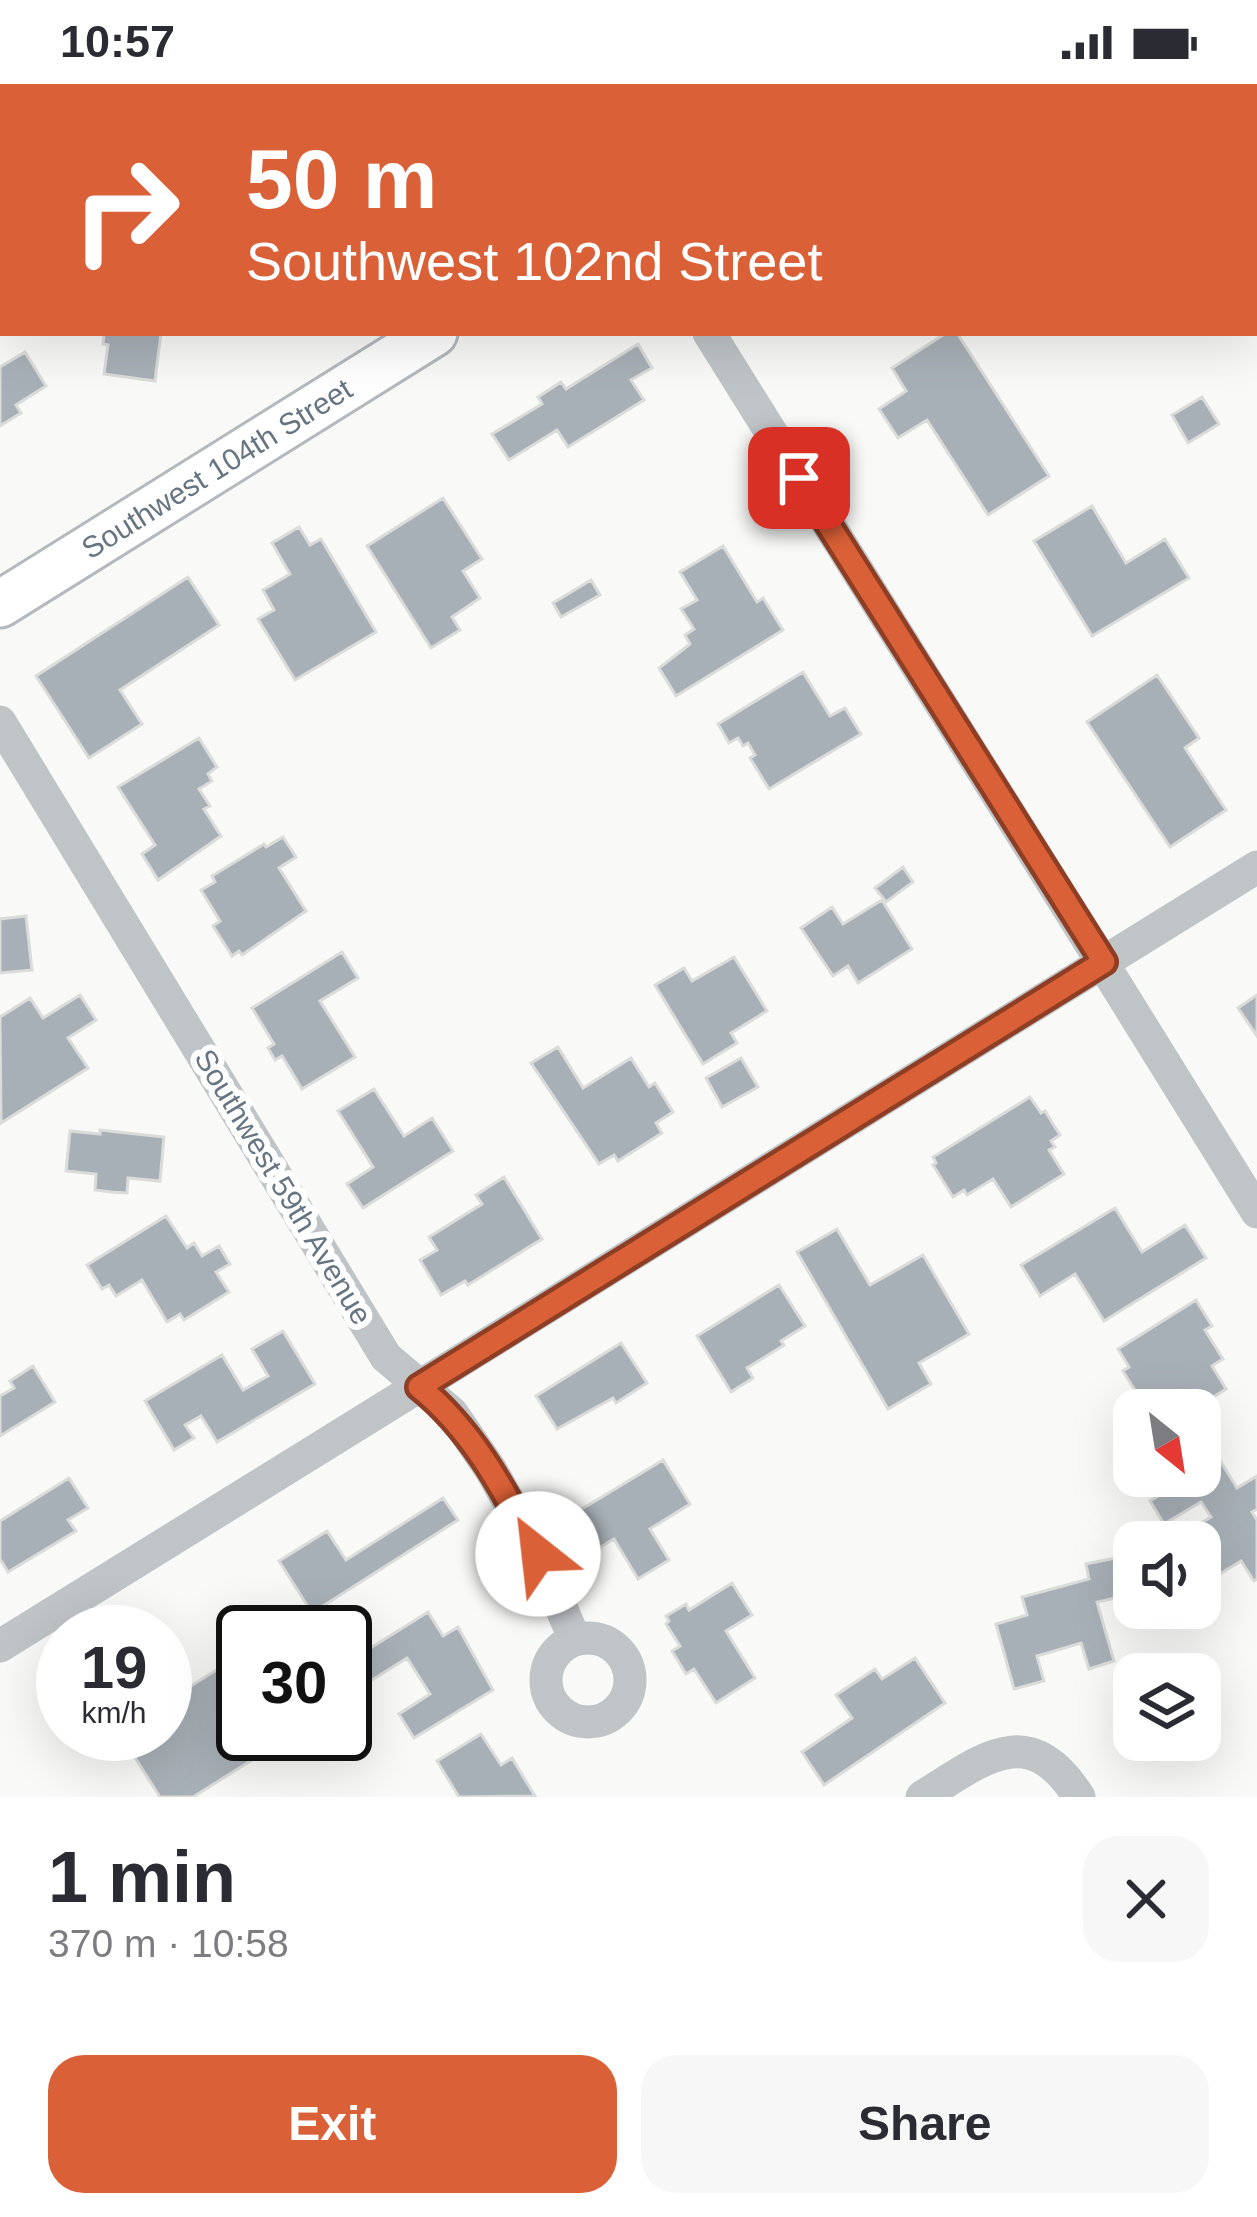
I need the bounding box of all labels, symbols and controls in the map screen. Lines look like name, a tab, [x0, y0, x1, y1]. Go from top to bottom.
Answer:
text: 10:57	[60, 16, 175, 67]
icon: right	[48, 132, 204, 288]
text: 50 m	[246, 132, 437, 226]
text: Southwest 102nd Street	[246, 231, 822, 291]
street label: Southwest 104th Street	[76, 372, 358, 565]
pin	[748, 427, 850, 529]
icon: arrive	[766, 445, 832, 511]
street label: Southwest 59th Avenue	[188, 1043, 379, 1330]
north arrow	[1113, 1389, 1221, 1497]
map controls	[1113, 1389, 1221, 1761]
position arrow	[475, 1491, 601, 1617]
button: sound	[1113, 1521, 1221, 1629]
speed limit sign: 30	[216, 1605, 372, 1761]
text: 19	[81, 1634, 147, 1701]
button: layers	[1113, 1653, 1221, 1761]
text: km/h	[81, 1696, 147, 1729]
button: close	[1083, 1836, 1209, 1962]
text: 1 min	[48, 1837, 236, 1917]
text: 370 m · 10:58	[48, 1922, 289, 1965]
button: Exit	[48, 2055, 617, 2193]
button: Share	[641, 2055, 1209, 2193]

